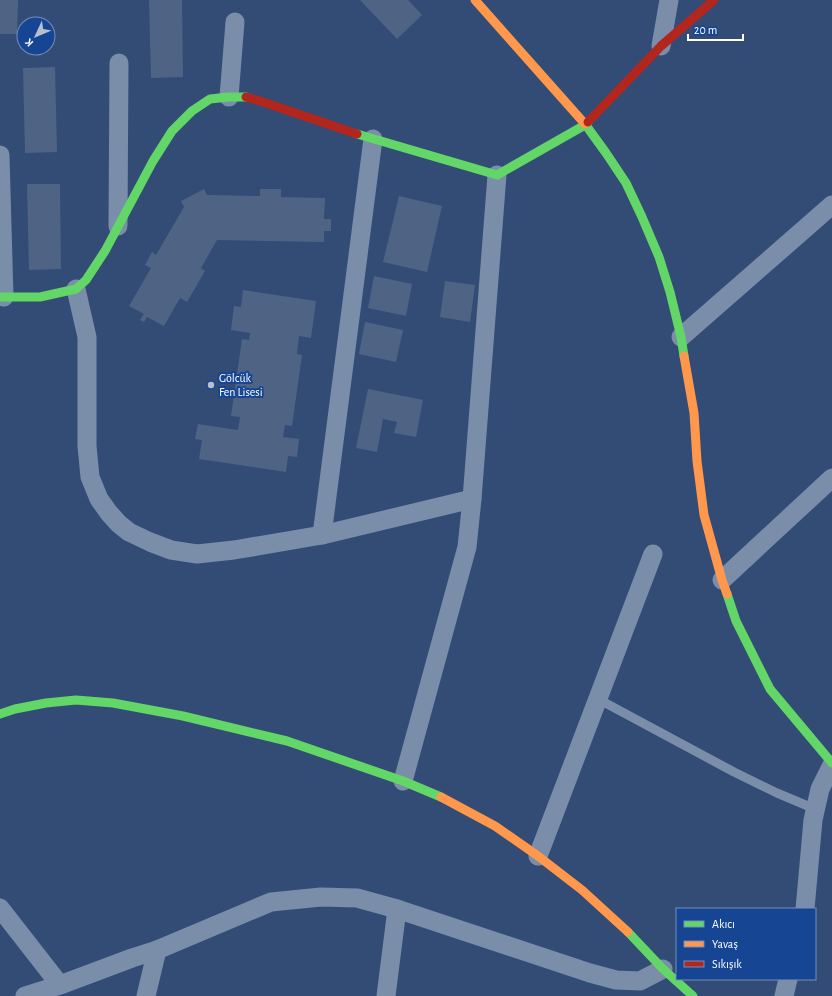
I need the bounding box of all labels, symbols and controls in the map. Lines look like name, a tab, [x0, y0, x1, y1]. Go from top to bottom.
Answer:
north arrow	[16, 16, 56, 56]
scale bar	[688, 16, 743, 42]
text: 20 m	[694, 24, 717, 36]
text: K	[23, 36, 35, 49]
place label: Gölcük Fen Lisesi	[219, 372, 263, 398]
marker: Gölcük Fen Lisesi	[206, 380, 216, 390]
legend	[676, 908, 816, 980]
text: Akıcı	[712, 918, 735, 930]
text: Yavaş	[712, 938, 738, 950]
text: Sıkışık	[712, 958, 742, 970]

